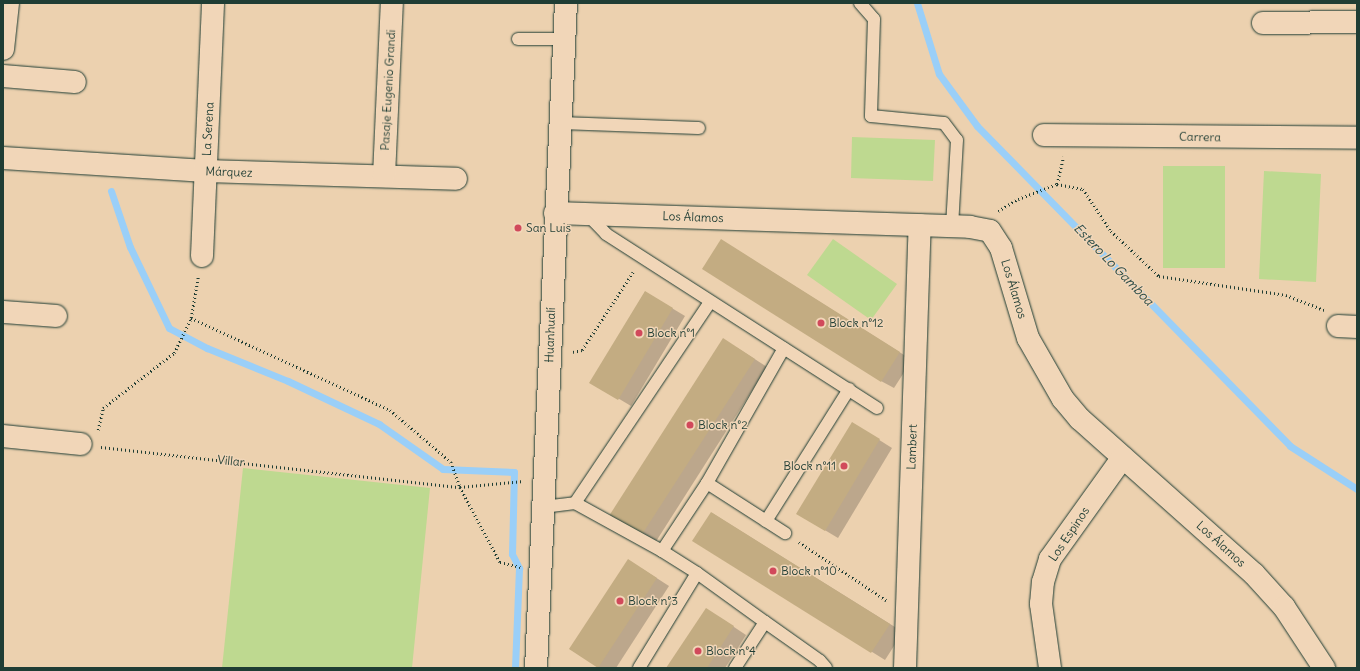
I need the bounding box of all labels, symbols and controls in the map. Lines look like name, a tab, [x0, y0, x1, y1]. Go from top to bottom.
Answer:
street label: Pasaje Eugenio Grandi	[378, 29, 398, 151]
street label: La Serena	[199, 102, 217, 156]
street label: Carrera	[1179, 129, 1221, 145]
street label: Márquez	[205, 164, 253, 180]
street label: Los Álamos	[662, 209, 724, 225]
place label: San Luis	[526, 221, 571, 235]
water label: Estero Lo Gamboa	[1070, 221, 1156, 309]
marker: San Luis	[513, 223, 523, 233]
street label: Los Álamos	[998, 258, 1030, 320]
street label: Huanhualí	[542, 307, 558, 363]
place label: Block n°12	[829, 316, 884, 330]
marker: Block n°12	[816, 318, 826, 328]
place label: Block n°1	[647, 326, 695, 340]
marker: Block n°1	[634, 328, 644, 338]
place label: Block n°2	[698, 418, 748, 432]
marker: Block n°2	[685, 420, 695, 430]
street label: Lambert	[904, 424, 920, 470]
street label: Villar	[217, 452, 245, 470]
place label: Block n°11	[783, 459, 836, 473]
marker: Block n°11	[839, 461, 849, 471]
street label: Los Espinos	[1046, 504, 1092, 564]
street label: Los Álamos	[1193, 518, 1249, 570]
place label: Block n°10	[781, 564, 837, 578]
marker: Block n°10	[768, 566, 778, 576]
place label: Block n°3	[628, 594, 678, 608]
marker: Block n°3	[615, 596, 625, 606]
place label: Block n°4	[706, 644, 756, 658]
marker: Block n°4	[693, 646, 703, 656]

